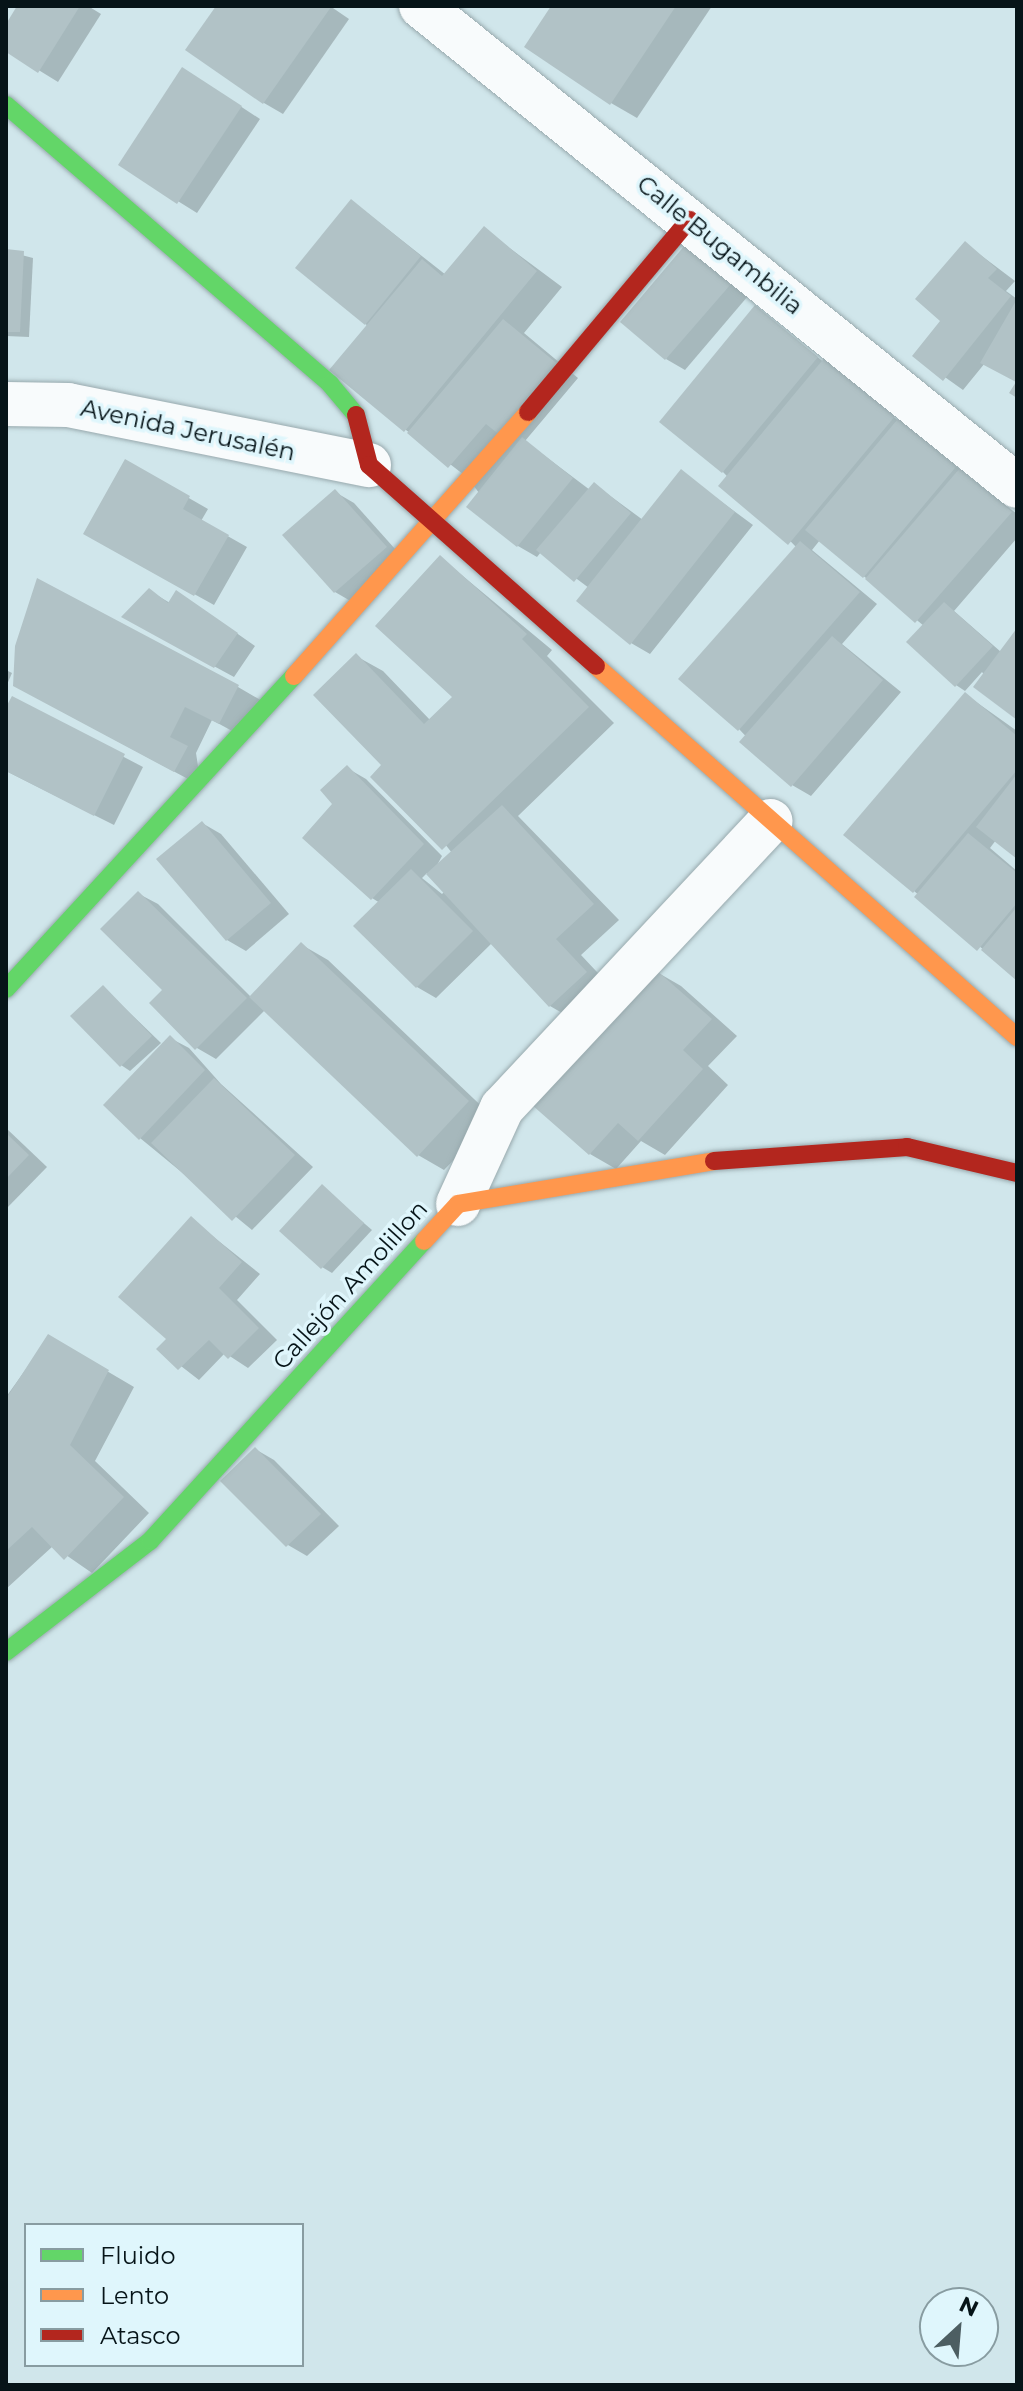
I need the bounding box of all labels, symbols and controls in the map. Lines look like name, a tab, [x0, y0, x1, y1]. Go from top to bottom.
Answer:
street label: Calle Bugambilia	[631, 169, 809, 321]
street label: Avenida Jerusalén	[78, 393, 298, 467]
street label: Callejón Amolillon	[267, 1195, 433, 1375]
legend	[24, 2223, 304, 2367]
text: Fluido	[100, 2241, 176, 2270]
text: Lento	[100, 2281, 169, 2310]
north arrow	[919, 2287, 999, 2367]
text: N	[955, 2291, 983, 2323]
text: Atasco	[100, 2321, 181, 2350]

